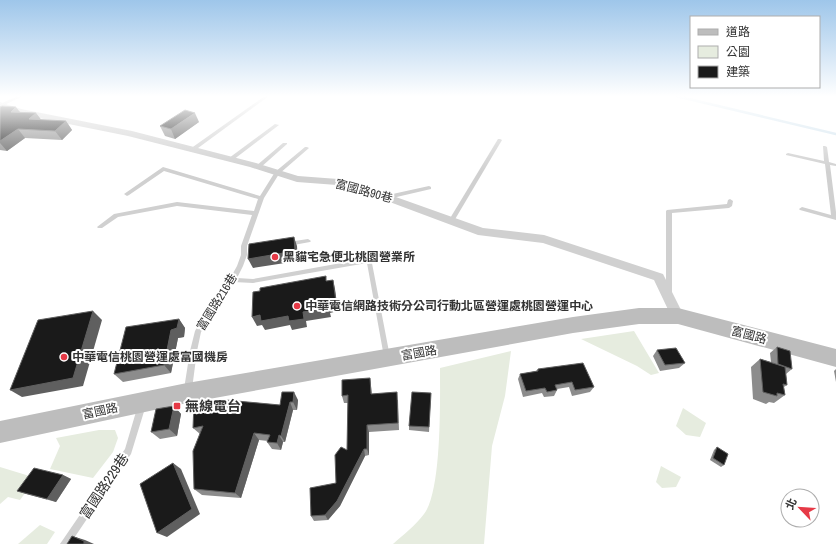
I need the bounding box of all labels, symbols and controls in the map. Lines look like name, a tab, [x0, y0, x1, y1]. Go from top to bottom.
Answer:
legend	[690, 16, 820, 88]
text: 道路	[726, 24, 750, 40]
text: 公園	[726, 44, 750, 60]
text: 建築	[726, 64, 750, 80]
street label: 富國路90巷	[333, 176, 395, 206]
place label: 黑貓宅急便北桃園營業所	[283, 249, 415, 265]
marker: 黑貓宅急便北桃園營業所	[270, 252, 280, 262]
street label: 富國路216巷	[193, 270, 241, 334]
place label: 中華電信網路技術分公司行動北區營運處桃園營運中心	[305, 298, 593, 314]
marker: 中華電信網路技術分公司行動北區營運處桃園營運中心	[292, 301, 302, 311]
street label: 富國路	[730, 323, 768, 347]
street label: 富國路	[400, 342, 438, 364]
place label: 中華電信桃園營運處富國機房	[72, 349, 228, 365]
marker: 中華電信桃園營運處富國機房	[59, 352, 69, 362]
place label: 無線電台	[185, 397, 241, 415]
street label: 富國路	[81, 399, 119, 423]
marker: 無線電台	[172, 401, 182, 411]
street label: 富國路229巷	[76, 450, 132, 522]
north arrow	[780, 488, 820, 528]
text: 北	[782, 496, 800, 512]

